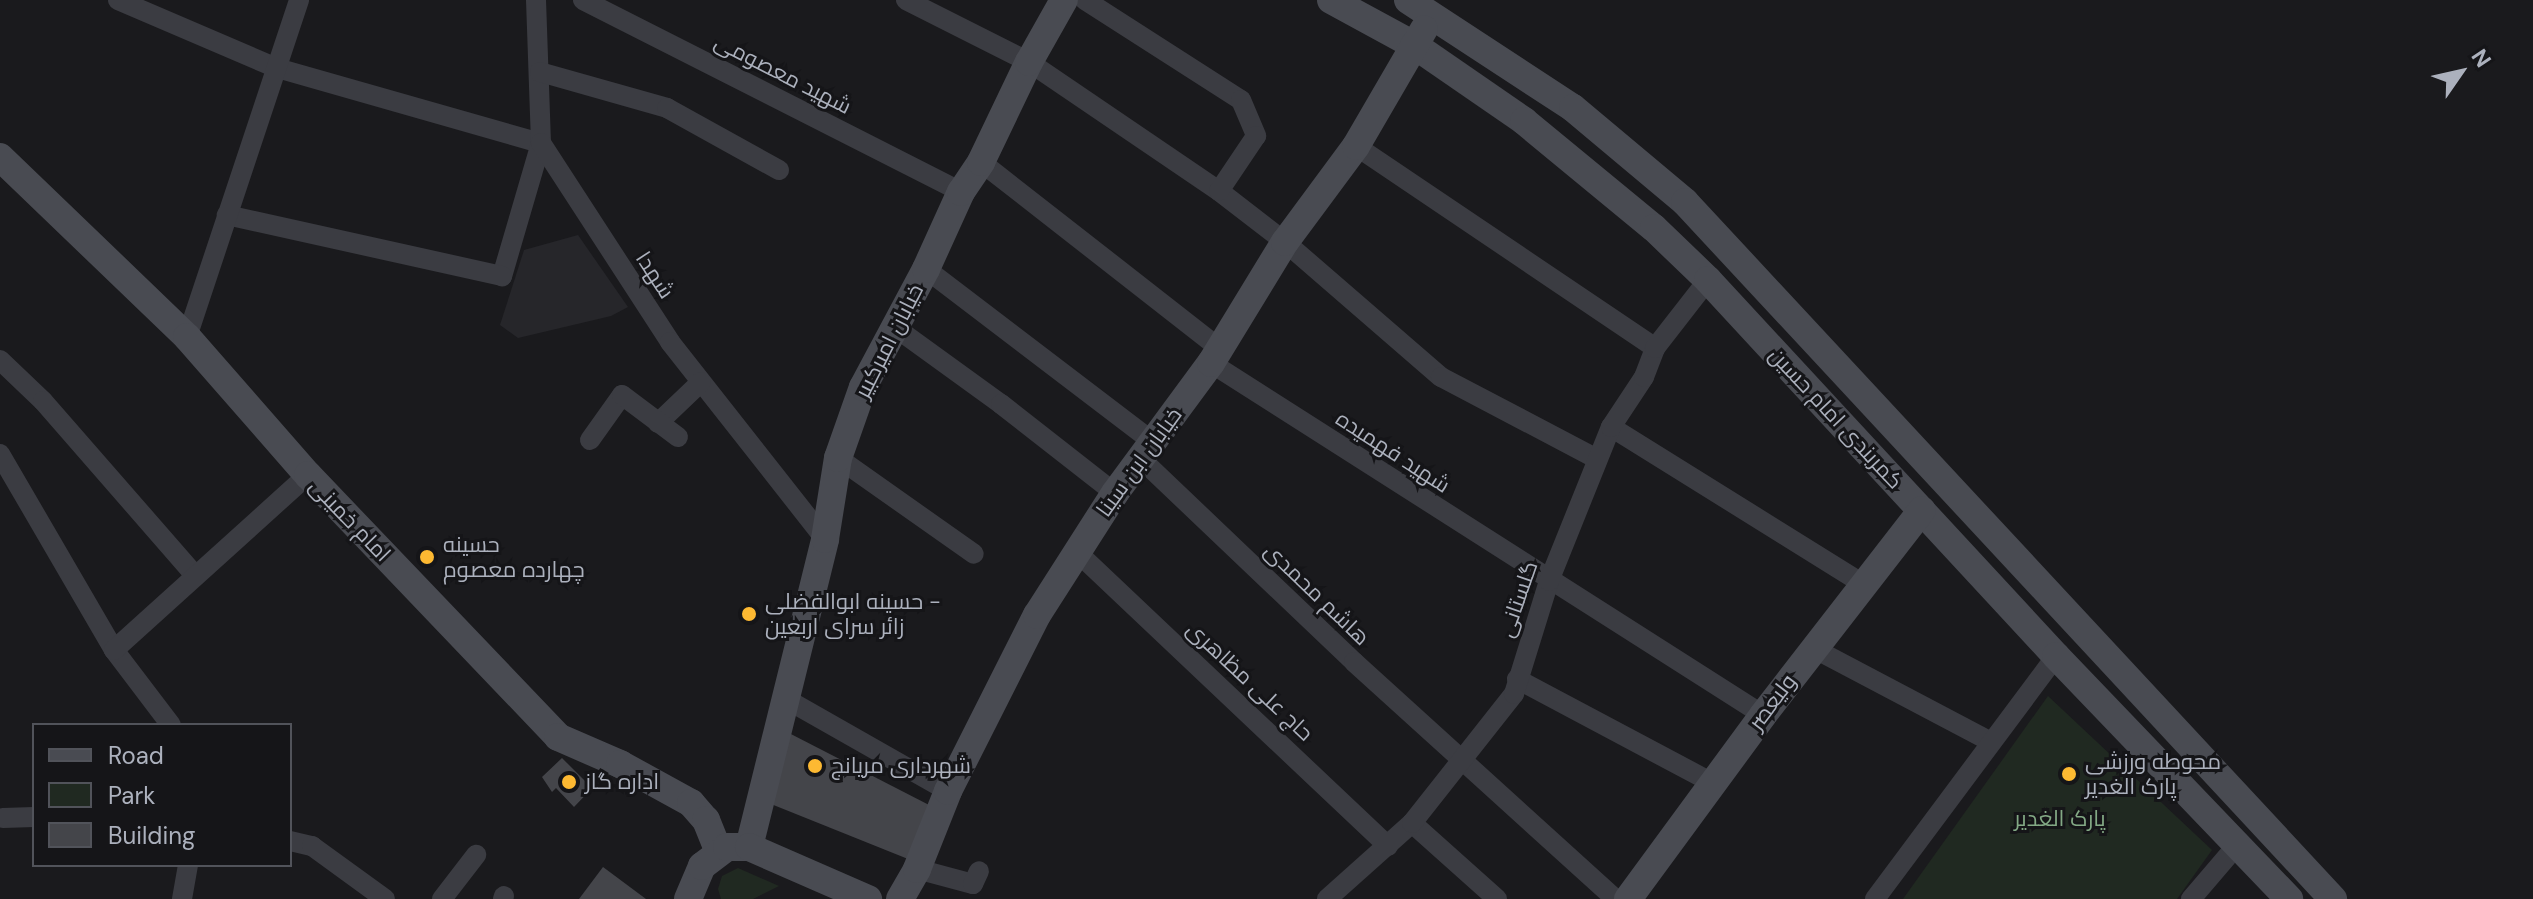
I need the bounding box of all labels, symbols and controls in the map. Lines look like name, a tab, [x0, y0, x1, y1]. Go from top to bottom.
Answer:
street label: شهید معصومی	[710, 28, 856, 120]
north arrow	[2421, 32, 2501, 112]
text: N	[2465, 44, 2498, 73]
street label: شهدا	[630, 247, 680, 303]
street label: خیابان امیرکبیر	[849, 280, 929, 402]
street label: کمربندی امام حسین	[1764, 342, 1908, 494]
street label: خیابان ابن سینا	[1091, 402, 1187, 522]
street label: شهید فهمیده	[1331, 405, 1455, 499]
street label: امام خمینی	[304, 473, 396, 567]
place label: حسینه چهارده معصوم	[443, 531, 585, 582]
street label: هاشم محمدی	[1259, 537, 1375, 651]
marker: حسینه چهارده معصوم	[418, 548, 436, 566]
street label: گلستانی	[1493, 557, 1543, 641]
place label: حسینه ابوالفضلی - زائر سرای اربعین	[765, 588, 941, 640]
marker: حسینه ابوالفضلی - زائر سرای اربعین	[740, 605, 758, 623]
street label: حاج علی مظاهری	[1181, 616, 1319, 746]
street label: ولیعصر	[1742, 669, 1802, 735]
legend	[32, 723, 292, 867]
text: Road	[108, 740, 164, 771]
place label: محوطه ورزشی پارک الغدیر	[2085, 748, 2221, 800]
place label: شهرداری مریانج	[831, 753, 971, 779]
marker: شهرداری مریانج	[806, 757, 824, 775]
marker: محوطه ورزشی پارک الغدیر	[2060, 765, 2078, 783]
place label: اداره گاز	[585, 769, 659, 795]
marker: اداره گاز	[560, 773, 578, 791]
text: Park	[108, 780, 155, 811]
park label: پارک الغدیر	[2014, 806, 2106, 832]
text: Building	[108, 820, 195, 851]

